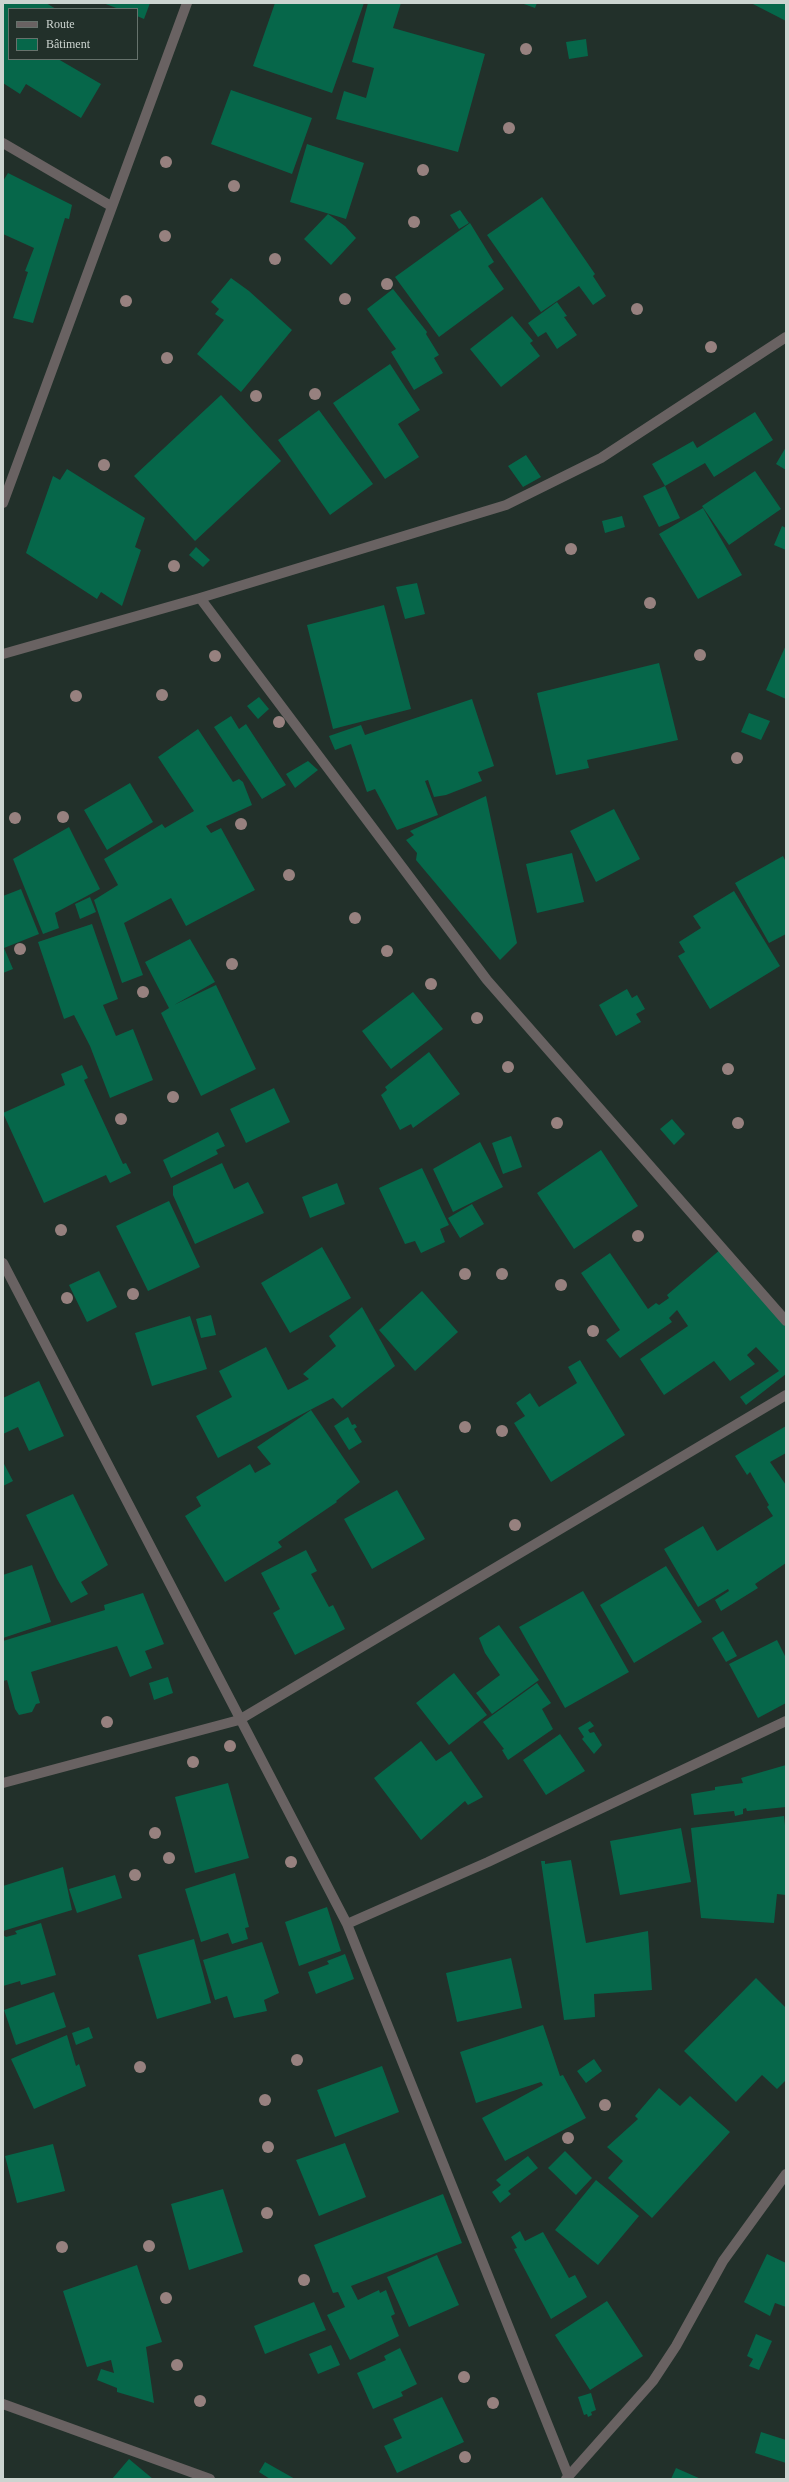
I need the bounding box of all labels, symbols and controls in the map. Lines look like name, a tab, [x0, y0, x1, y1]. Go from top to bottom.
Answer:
legend	[8, 8, 138, 60]
text: Route	[46, 17, 75, 31]
text: Bâtiment	[46, 37, 90, 51]

